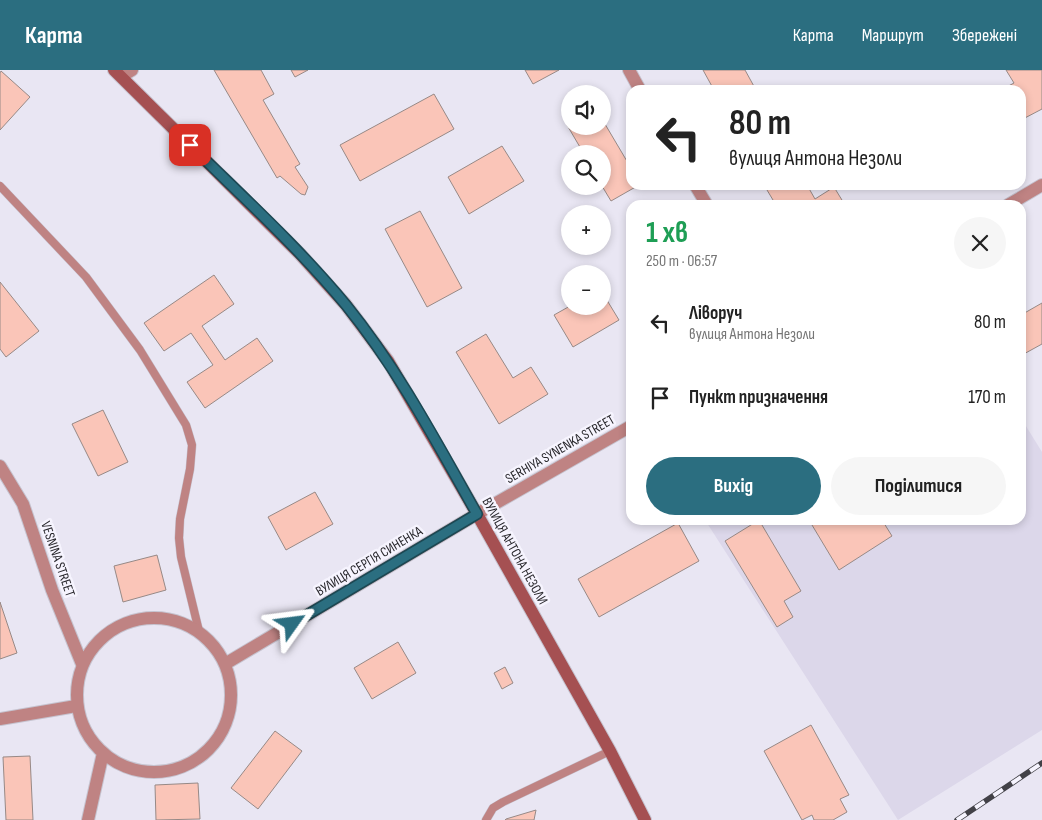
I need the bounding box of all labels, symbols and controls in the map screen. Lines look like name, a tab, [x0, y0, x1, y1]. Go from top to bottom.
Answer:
text: Карта	[25, 21, 83, 50]
text: Карта	[793, 25, 834, 46]
text: Маршрут	[862, 25, 924, 46]
text: Збережені	[952, 25, 1017, 46]
map controls	[561, 85, 611, 315]
button: sound	[561, 85, 611, 135]
text: 80 m	[729, 102, 791, 145]
icon: left	[646, 105, 711, 170]
pin	[169, 124, 211, 166]
icon: arrive	[176, 131, 204, 159]
button: search	[561, 145, 611, 195]
text: вулиця Антона Незоли	[729, 145, 902, 172]
button: +	[561, 205, 611, 255]
text: 1 хв	[646, 215, 688, 251]
button: close	[954, 217, 1006, 269]
text: 250 m · 06:57	[646, 252, 717, 271]
button: −	[561, 265, 611, 315]
text: Ліворуч	[689, 302, 742, 325]
icon: left	[646, 309, 674, 337]
text: 80 m	[974, 311, 1006, 334]
text: вулиця Антона Незоли	[689, 325, 815, 344]
icon: arrive	[646, 384, 674, 412]
text: Пункт призначення	[689, 386, 828, 409]
text: 170 m	[968, 386, 1006, 409]
street label: SERHIYA SYNENKA STREET	[502, 411, 618, 487]
button: Вихід	[646, 457, 821, 515]
button: Поділитися	[831, 457, 1006, 515]
street label: ВУЛИЦЯ АНТОНА НЕЗОЛИ	[479, 494, 551, 608]
street label: VESNINA STREET	[37, 519, 79, 599]
street label: ВУЛИЦЯ СЕРГІЯ СИНЕНКА	[313, 522, 426, 600]
position arrow	[265, 597, 317, 649]

